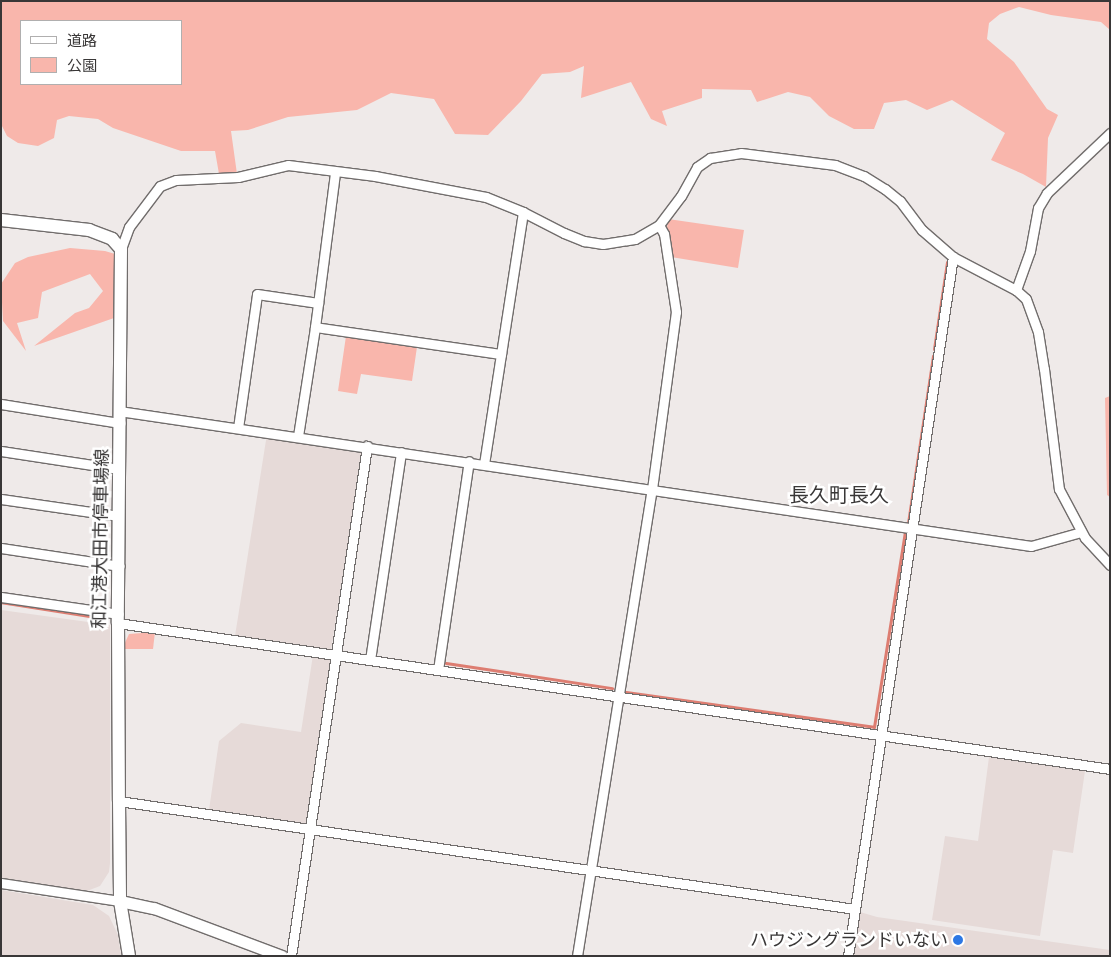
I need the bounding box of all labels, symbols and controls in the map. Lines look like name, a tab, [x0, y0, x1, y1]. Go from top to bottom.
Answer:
legend	[20, 20, 182, 85]
text: 道路	[67, 32, 97, 50]
text: 公園	[67, 57, 97, 75]
street label: 和江港大田市停車場線	[89, 449, 113, 629]
district label: 長久町長久	[789, 483, 889, 507]
place label: ハウジングランドいない	[750, 929, 948, 951]
marker: ハウジングランドいない	[952, 934, 964, 946]

